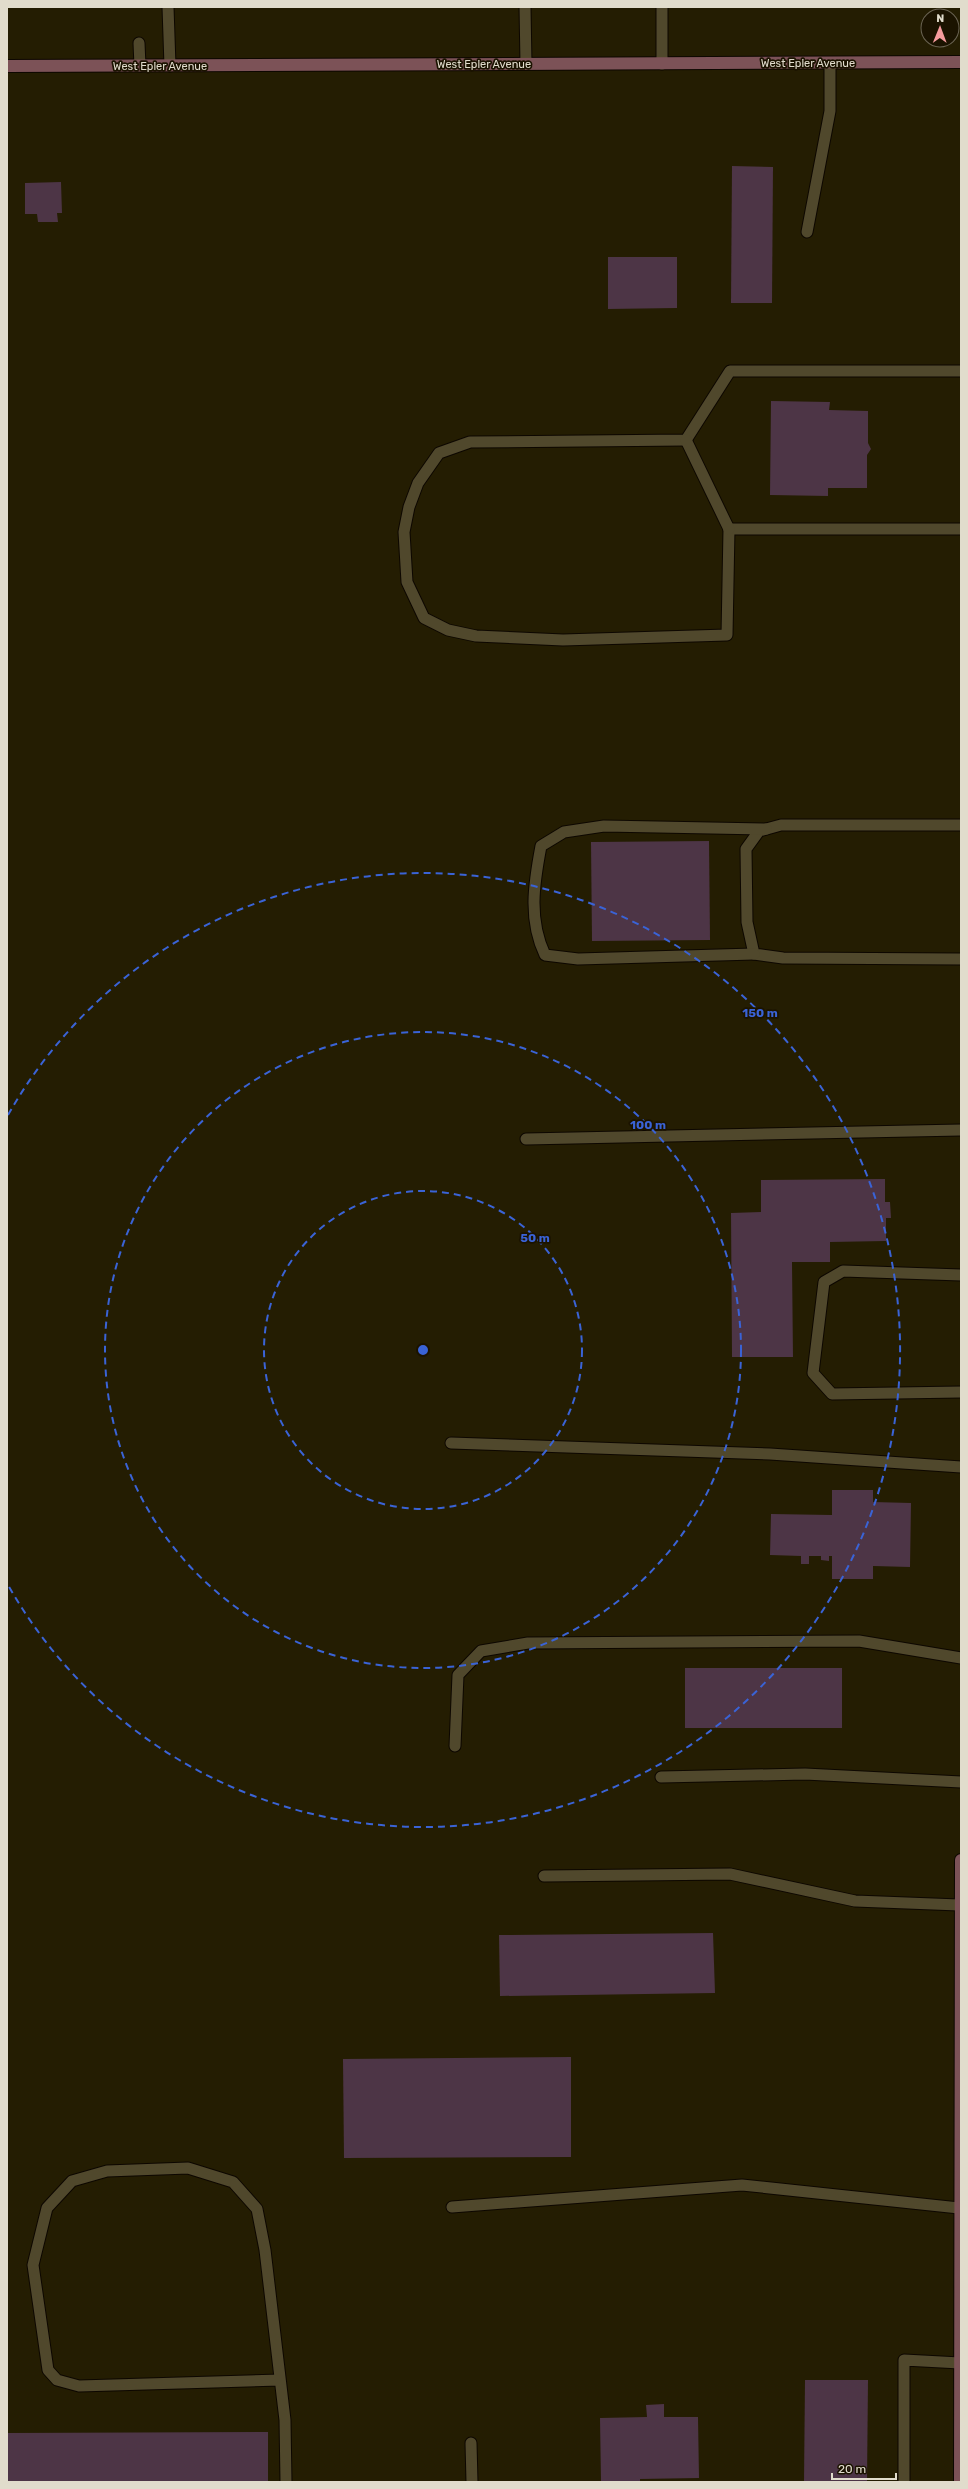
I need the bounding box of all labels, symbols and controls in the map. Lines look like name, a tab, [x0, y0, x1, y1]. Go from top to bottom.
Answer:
north arrow	[920, 8, 960, 48]
text: N	[936, 12, 944, 25]
street label: West Epler Avenue	[761, 57, 855, 70]
street label: West Epler Avenue	[437, 58, 531, 71]
street label: West Epler Avenue	[113, 60, 207, 73]
text: 150 m	[742, 1006, 778, 1020]
text: 100 m	[630, 1118, 666, 1132]
text: 50 m	[520, 1231, 550, 1245]
centre of rings	[416, 1343, 430, 1357]
scale bar	[832, 2455, 896, 2481]
text: 20 m	[838, 2462, 866, 2476]

